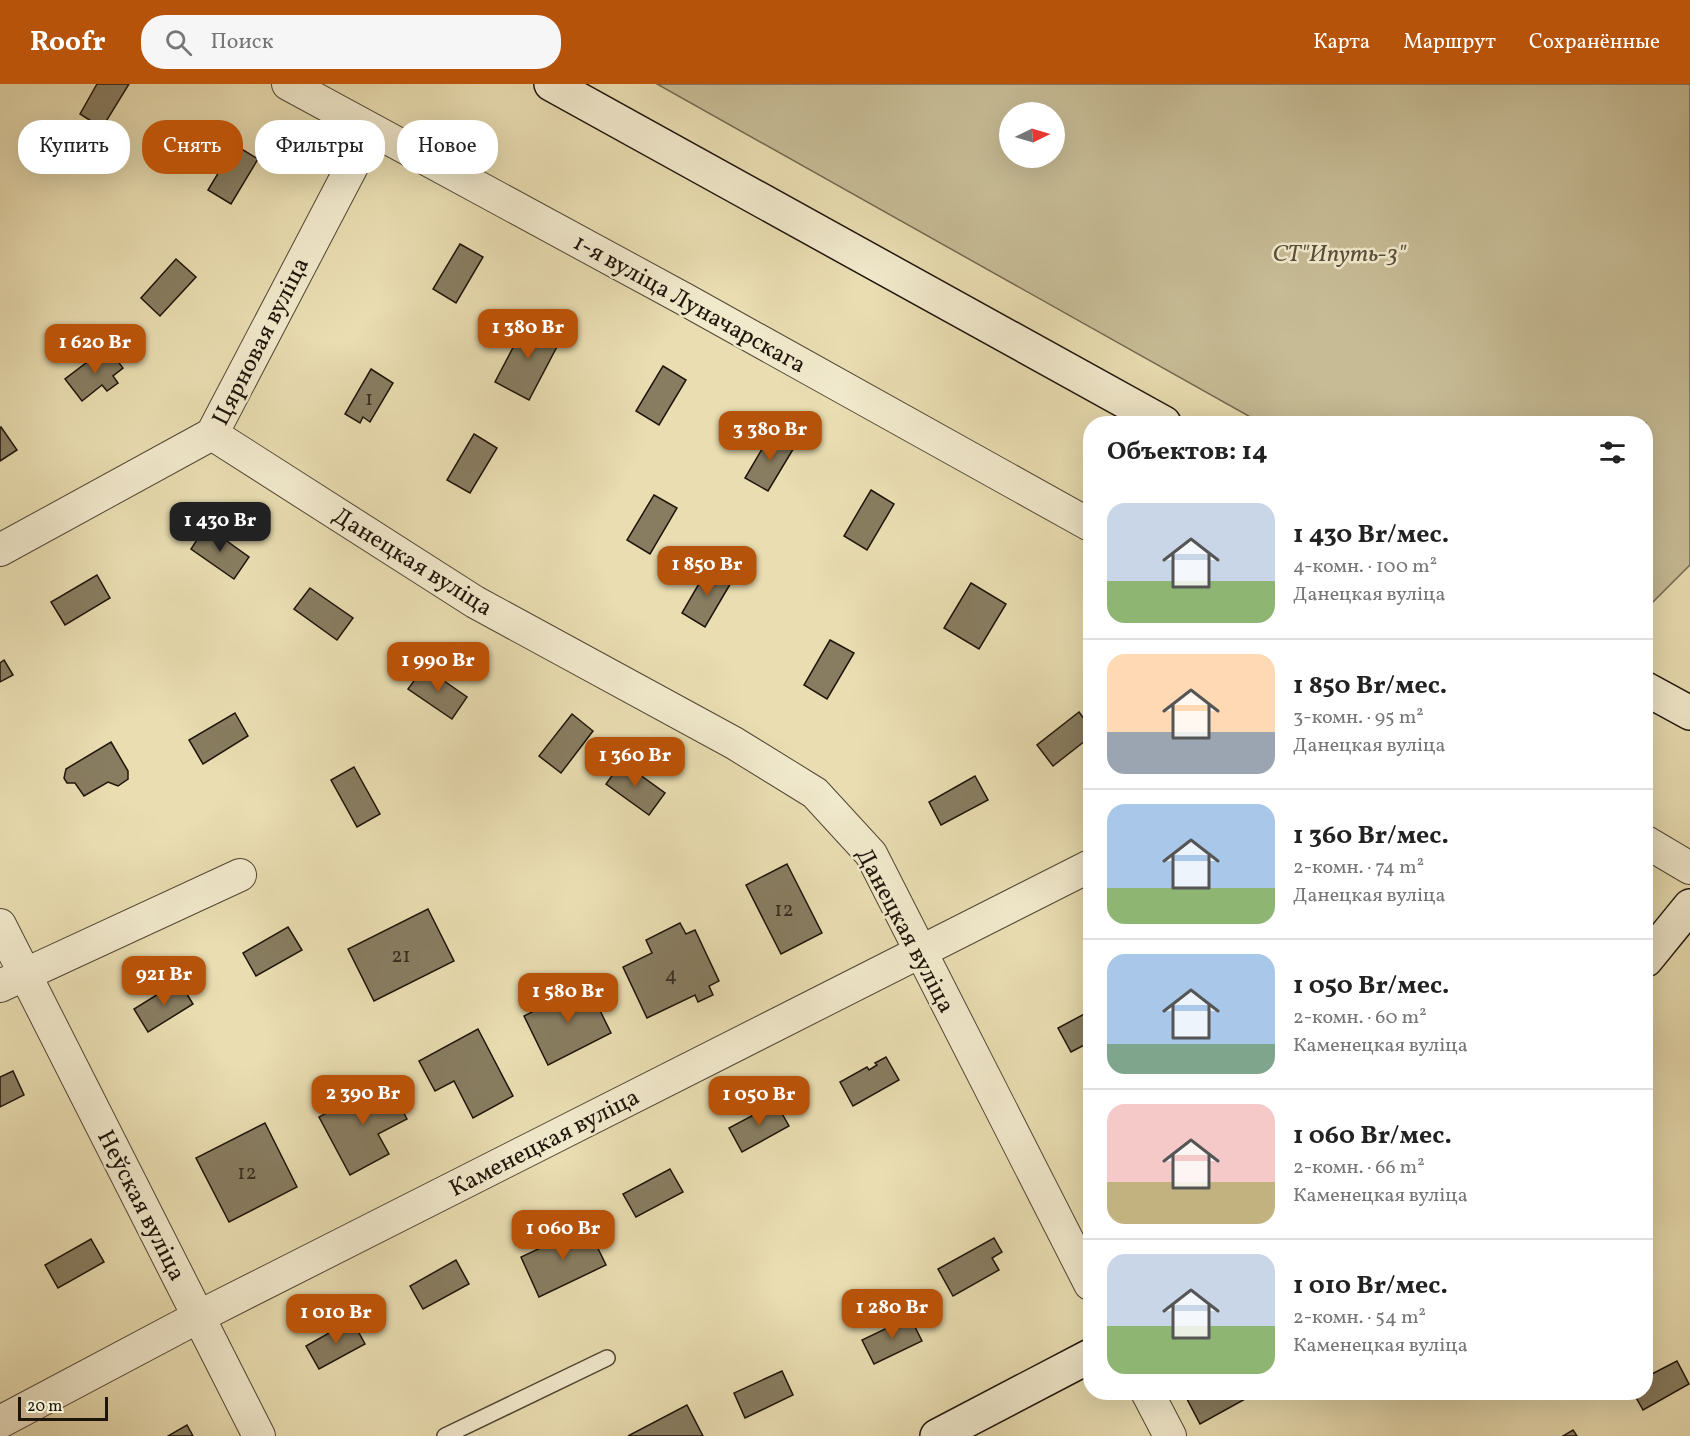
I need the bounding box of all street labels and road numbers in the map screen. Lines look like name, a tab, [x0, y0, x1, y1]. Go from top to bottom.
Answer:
street label: 1-я вуліца Луначарскага	[567, 227, 812, 383]
street label: Цярновая вуліца	[205, 252, 319, 432]
street label: Данецкая вуліца	[325, 500, 499, 626]
street label: Данецкая вуліца	[846, 842, 962, 1020]
street label: Каменецкая вуліца	[444, 1081, 646, 1207]
street label: Неўская вуліца	[88, 1125, 193, 1287]

